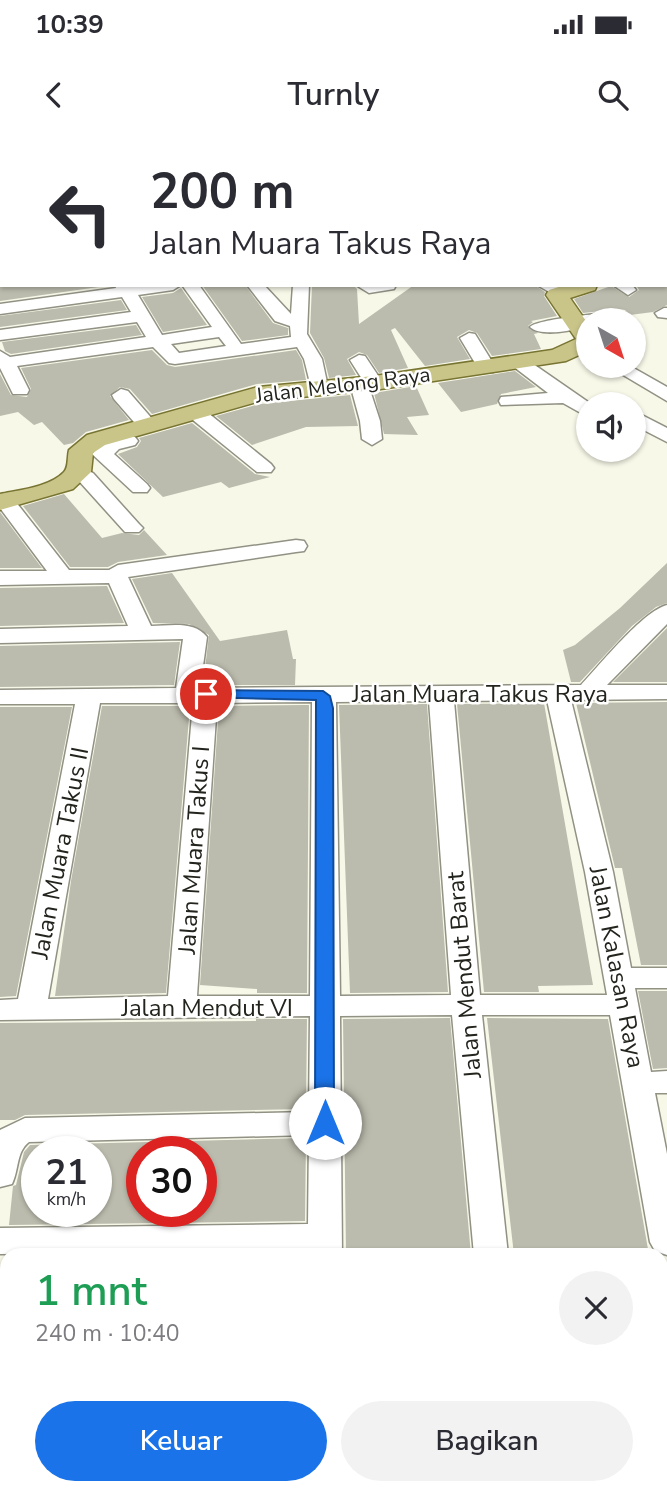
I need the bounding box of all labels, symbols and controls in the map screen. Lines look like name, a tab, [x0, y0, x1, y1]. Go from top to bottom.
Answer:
text: 10:39	[35, 7, 104, 42]
text: Turnly	[288, 73, 379, 116]
icon: back	[35, 76, 73, 114]
icon: search	[594, 76, 632, 114]
text: 200 m	[150, 158, 294, 225]
icon: left	[35, 168, 126, 259]
text: Jalan Muara Takus Raya	[150, 222, 492, 265]
north arrow	[576, 308, 646, 378]
map controls	[576, 308, 646, 462]
street label: Jalan Melong Raya	[253, 360, 432, 410]
button: sound	[576, 392, 646, 462]
pin	[176, 664, 236, 724]
icon: arrive	[187, 675, 225, 713]
street label: Jalan Muara Takus Raya	[351, 678, 608, 710]
street label: Jalan Muara Takus II	[24, 744, 96, 963]
street label: Jalan Muara Takus I	[171, 745, 217, 956]
street label: Jalan Kalasan Raya	[582, 862, 652, 1071]
street label: Jalan Mendut Barat	[439, 870, 489, 1081]
street label: Jalan Mendut VI	[120, 992, 293, 1024]
position arrow	[288, 1086, 362, 1160]
speed limit sign: 30	[126, 1136, 217, 1227]
text: 21	[45, 1149, 88, 1196]
text: km/h	[47, 1187, 86, 1211]
text: 1 mnt	[35, 1263, 147, 1320]
button: close	[559, 1271, 633, 1345]
text: 240 m · 10:40	[35, 1318, 180, 1349]
button: Keluar	[35, 1401, 327, 1481]
button: Bagikan	[341, 1401, 633, 1481]

